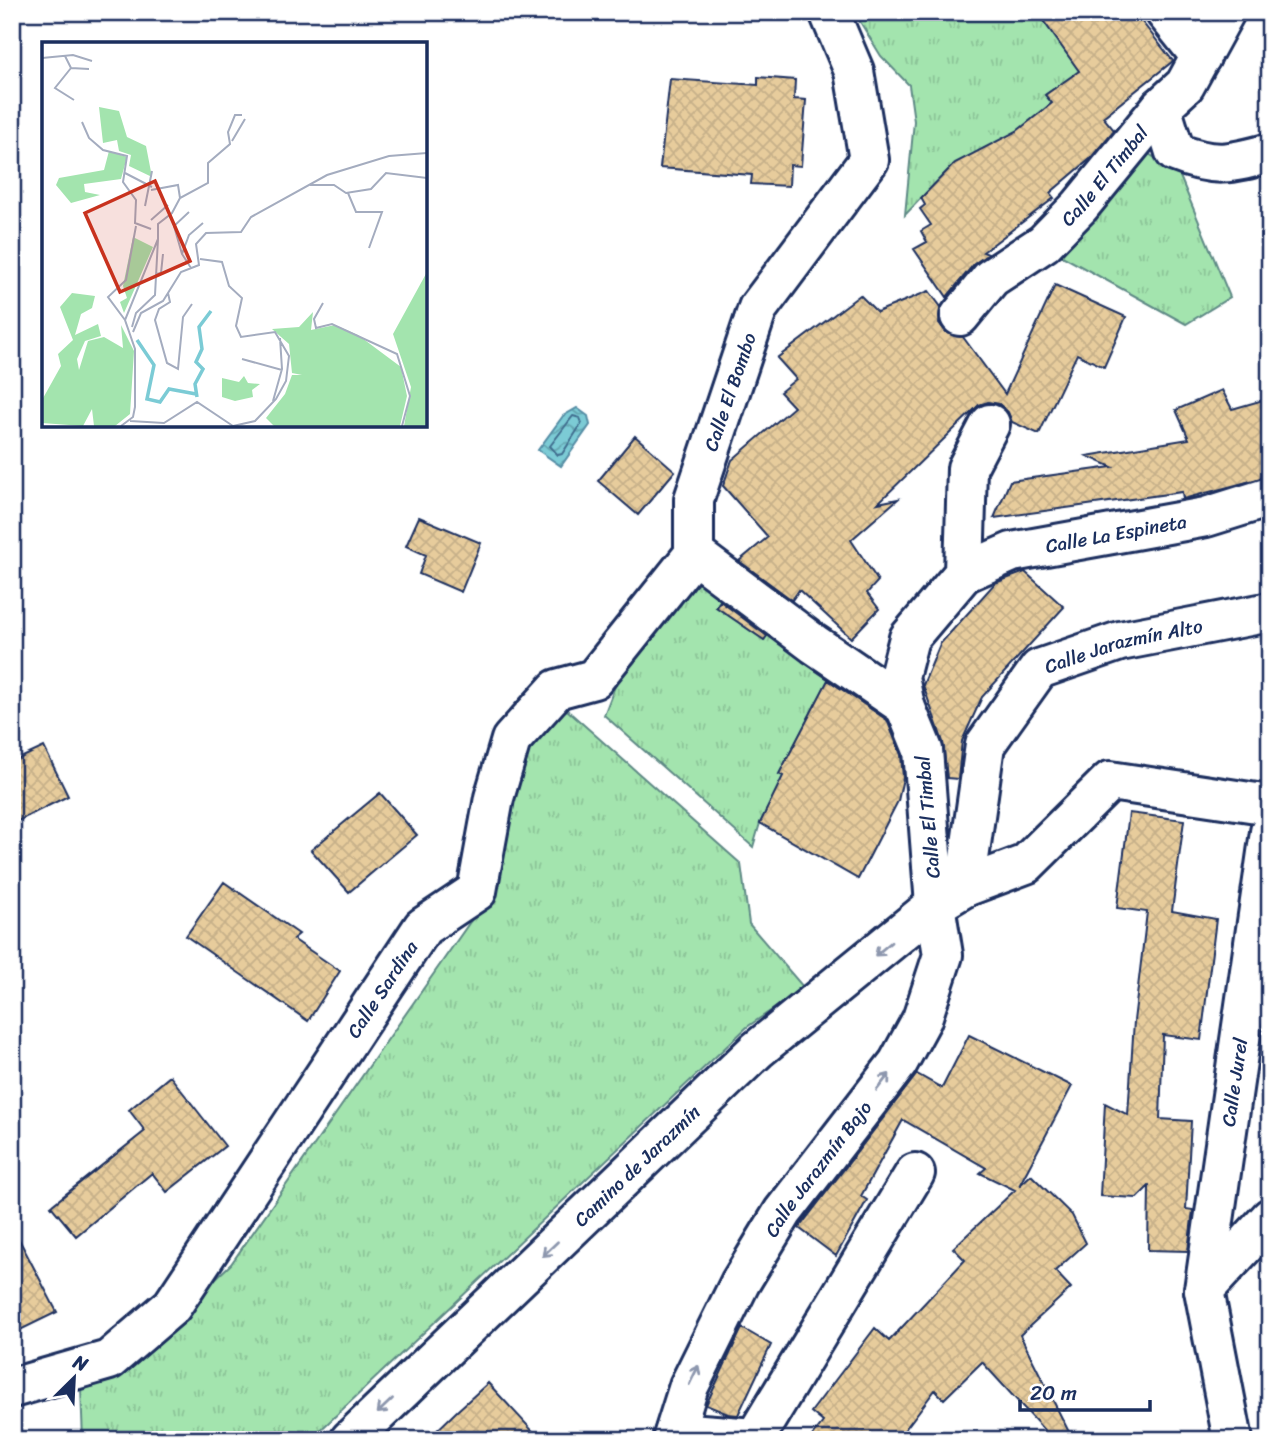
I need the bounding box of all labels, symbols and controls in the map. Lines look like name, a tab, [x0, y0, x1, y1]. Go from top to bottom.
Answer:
inset map	[42, 42, 427, 427]
street label: Calle El Timbal	[1052, 117, 1157, 234]
street label: Calle El Bombo	[694, 328, 766, 456]
street label: Calle La Espineta	[1043, 504, 1190, 562]
street label: Calle Jarazmín Alto	[1040, 609, 1206, 682]
street label: Calle El Timbal	[906, 754, 950, 880]
street label: Calle Sardina	[337, 933, 427, 1045]
one-way arrow	[874, 941, 892, 957]
street label: Calle Jurel	[1211, 1035, 1257, 1129]
one-way arrow	[875, 1073, 890, 1092]
street label: Calle Jarazmín Bajo	[755, 1093, 880, 1243]
street label: Camino de Jarazmín	[565, 1096, 708, 1235]
one-way arrow	[542, 1240, 559, 1257]
north arrow	[38, 1344, 108, 1414]
text: N	[67, 1345, 94, 1381]
one-way arrow	[688, 1365, 702, 1386]
scale bar	[1020, 1368, 1149, 1412]
text: 20 m	[1030, 1374, 1077, 1412]
one-way arrow	[377, 1397, 394, 1414]

